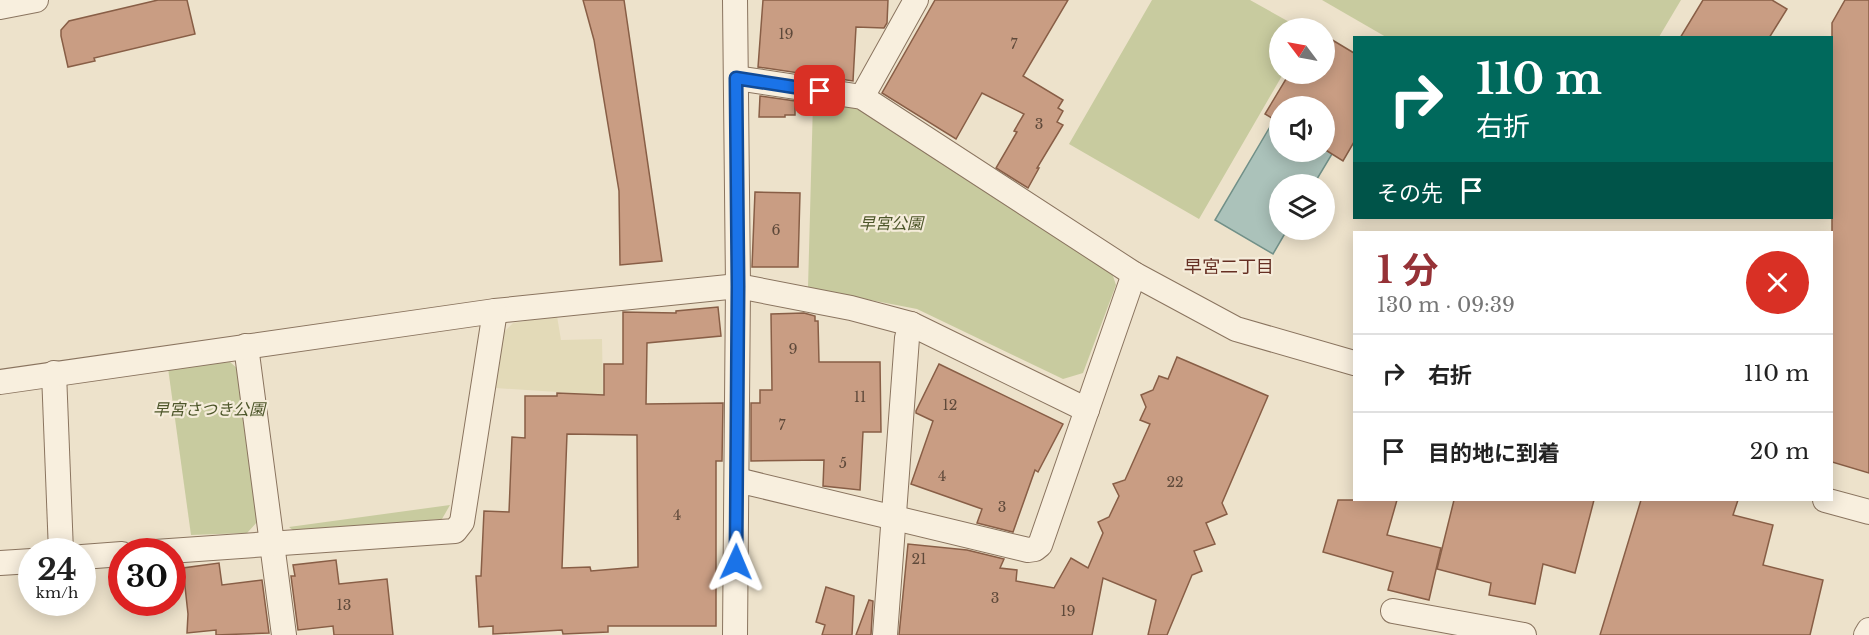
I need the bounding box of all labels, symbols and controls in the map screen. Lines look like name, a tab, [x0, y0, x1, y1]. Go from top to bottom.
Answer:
north arrow	[1269, 18, 1335, 84]
map controls	[1269, 18, 1335, 240]
house number: 19	[778, 25, 794, 43]
house number: 7	[1010, 35, 1018, 53]
text: 110 m	[1476, 53, 1602, 105]
icon: right	[1377, 60, 1455, 138]
pin	[794, 65, 845, 116]
icon: arrive	[803, 74, 836, 107]
button: sound	[1269, 96, 1335, 162]
text: 右折	[1476, 110, 1530, 143]
house number: 3	[1035, 115, 1043, 133]
button: layers	[1269, 174, 1335, 240]
icon: arrive	[1455, 174, 1488, 207]
text: その先	[1377, 180, 1443, 207]
park label: 早宮公園	[859, 213, 925, 233]
house number: 6	[771, 221, 781, 239]
text: 1 分	[1377, 248, 1438, 293]
button: close	[1746, 251, 1809, 314]
district label: 早宮二丁目	[1184, 256, 1274, 278]
text: 130 m · 09:39	[1377, 293, 1515, 317]
house number: 9	[788, 340, 798, 358]
icon: right	[1377, 357, 1410, 390]
text: 110 m	[1744, 360, 1809, 387]
text: 右折	[1428, 362, 1472, 389]
house number: 11	[854, 388, 866, 406]
house number: 12	[943, 396, 957, 414]
park label: 早宮さつき公園	[153, 399, 267, 419]
house number: 7	[778, 416, 786, 434]
icon: arrive	[1377, 435, 1410, 468]
text: 20 m	[1750, 438, 1809, 465]
text: 目的地に到着	[1428, 440, 1560, 467]
house number: 5	[839, 454, 847, 472]
house number: 4	[938, 467, 946, 485]
house number: 22	[1166, 473, 1184, 491]
house number: 3	[998, 498, 1006, 516]
house number: 4	[673, 506, 681, 524]
position arrow	[704, 530, 768, 594]
speed limit sign: 30	[108, 538, 186, 616]
house number: 21	[912, 550, 926, 568]
text: 24	[37, 551, 77, 588]
text: km/h	[36, 583, 78, 602]
house number: 3	[991, 589, 999, 607]
house number: 13	[337, 596, 351, 614]
house number: 19	[1060, 602, 1076, 620]

